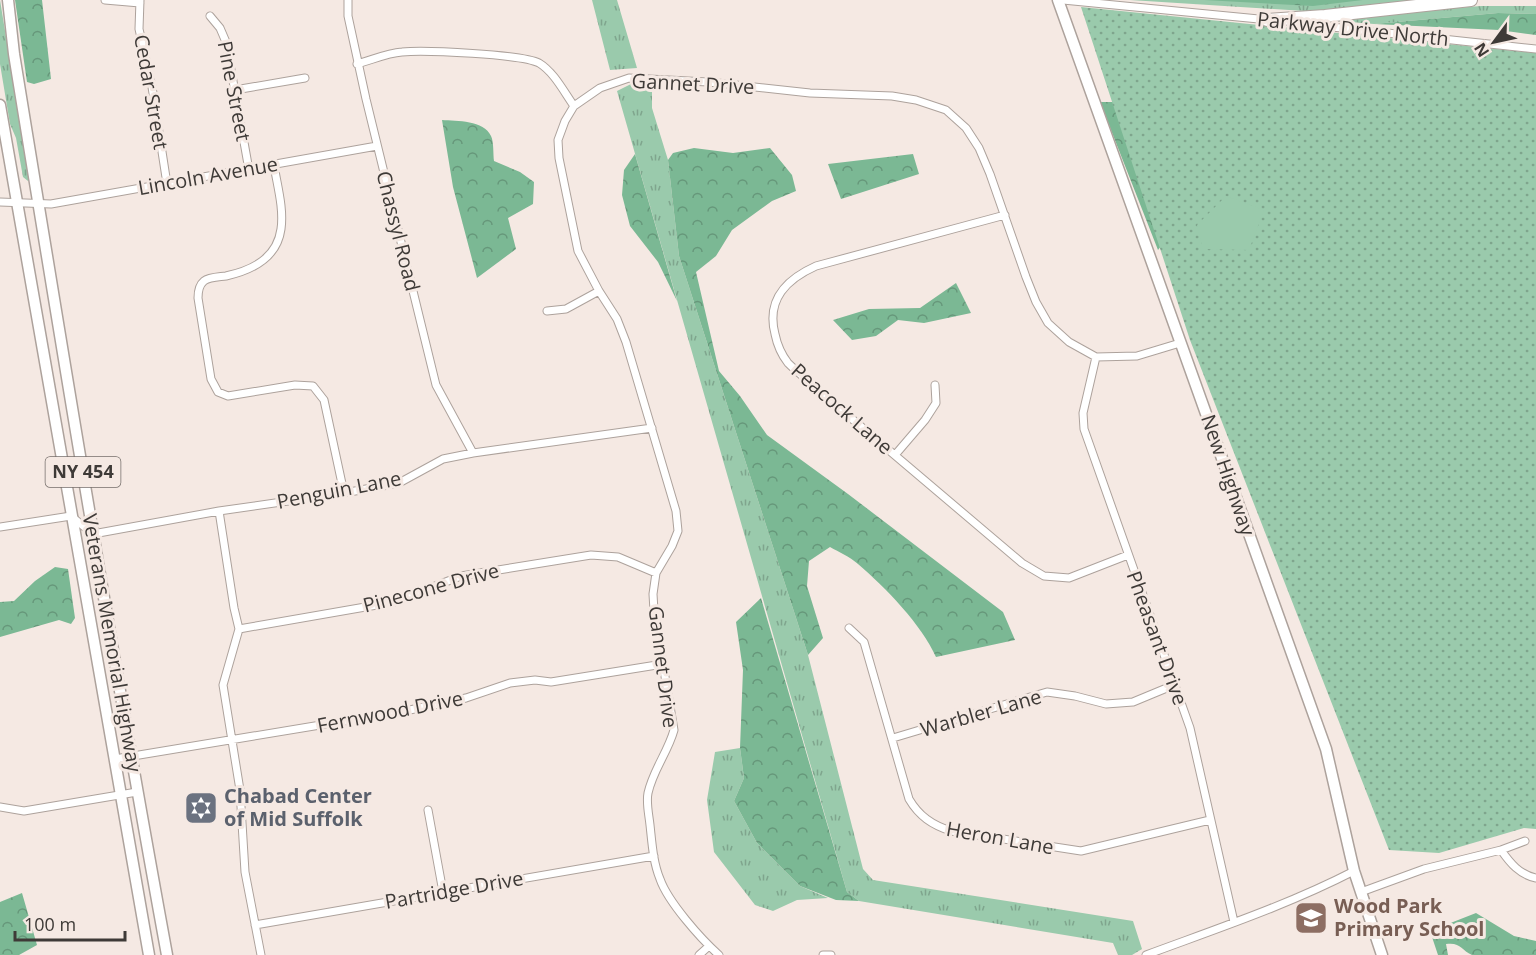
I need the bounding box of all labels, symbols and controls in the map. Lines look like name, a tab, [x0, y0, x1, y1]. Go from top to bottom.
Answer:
street label: Parkway Drive North	[1256, 5, 1450, 52]
north arrow	[1464, 12, 1524, 72]
street label: Cedar Street	[128, 32, 175, 152]
street label: Pine Street	[212, 38, 257, 143]
text: N	[1469, 39, 1494, 62]
street label: Gannet Drive	[631, 67, 755, 100]
street label: Lincoln Avenue	[136, 150, 280, 201]
street label: Chassyl Road	[371, 168, 426, 294]
street label: Peacock Lane	[786, 357, 899, 460]
street label: New Highway	[1195, 411, 1262, 540]
road number: NY 454	[46, 457, 121, 487]
street label: Penguin Lane	[274, 464, 403, 515]
street label: Veterans Memorial Highway	[76, 512, 149, 775]
street label: Pinecone Drive	[360, 556, 502, 619]
street label: Pheasant Drive	[1121, 567, 1194, 709]
street label: Gannet Drive	[643, 604, 684, 729]
street label: Warbler Lane	[917, 682, 1045, 743]
street label: Fernwood Drive	[315, 684, 465, 739]
place label: Chabad Center of Mid Suffolk	[224, 782, 372, 832]
synagogue icon: Chabad Center of Mid Suffolk	[183, 790, 219, 826]
street label: Heron Lane	[944, 815, 1056, 860]
street label: Partridge Drive	[383, 864, 525, 915]
place label: Wood Park Primary School	[1334, 892, 1484, 942]
school or university icon: Wood Park Primary School	[1293, 900, 1329, 936]
scale bar	[15, 904, 124, 942]
text: 100 m	[24, 912, 76, 936]

